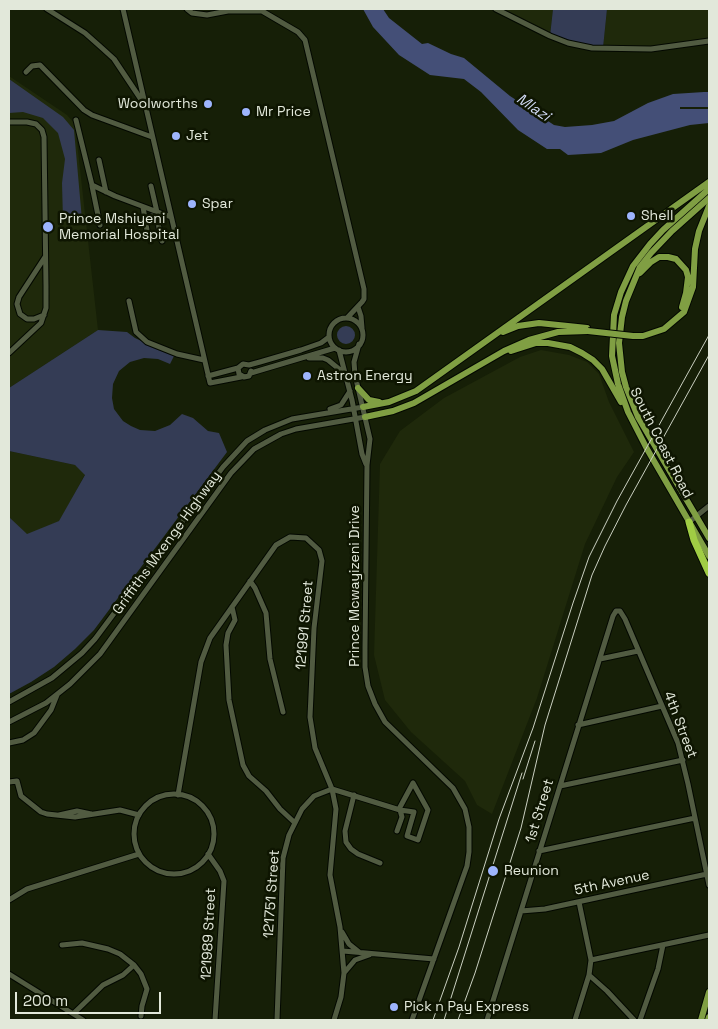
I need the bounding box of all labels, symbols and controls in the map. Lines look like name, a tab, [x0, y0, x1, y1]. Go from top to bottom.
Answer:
water label: Mlazi	[513, 90, 553, 126]
place label: Woolworths	[118, 96, 198, 112]
marker: Woolworths	[202, 98, 214, 110]
place label: Mr Price	[256, 104, 311, 120]
marker: Mr Price	[240, 106, 252, 118]
place label: Jet	[186, 128, 208, 144]
marker: Jet	[170, 130, 182, 142]
place label: Spar	[202, 196, 233, 212]
marker: Spar	[186, 198, 198, 210]
place label: Shell	[641, 208, 673, 224]
marker: Shell	[625, 210, 637, 222]
place label: Prince Mshiyeni Memorial Hospital	[59, 211, 179, 243]
marker: Prince Mshiyeni Memorial Hospital	[41, 220, 55, 234]
place label: Astron Energy	[317, 368, 413, 384]
marker: Astron Energy	[301, 370, 313, 382]
street label: South Coast Road	[626, 385, 696, 501]
street label: Griffiths Mxenge Highway	[109, 468, 225, 618]
street label: Prince Mcwayizeni Drive	[347, 505, 363, 667]
street label: 121991 Street	[293, 580, 317, 670]
street label: 4th Street	[660, 689, 700, 761]
street label: 1st Street	[522, 777, 558, 845]
street label: 121751 Street	[261, 849, 283, 939]
place label: Reunion	[504, 863, 559, 879]
marker: Reunion	[486, 864, 500, 878]
street label: 5th Avenue	[573, 867, 651, 899]
street label: 121989 Street	[198, 887, 220, 981]
scale bar	[18, 982, 164, 1014]
text: 200 m	[23, 991, 68, 1010]
place label: Pick n Pay Express	[404, 999, 529, 1015]
marker: Pick n Pay Express	[388, 1001, 400, 1013]

